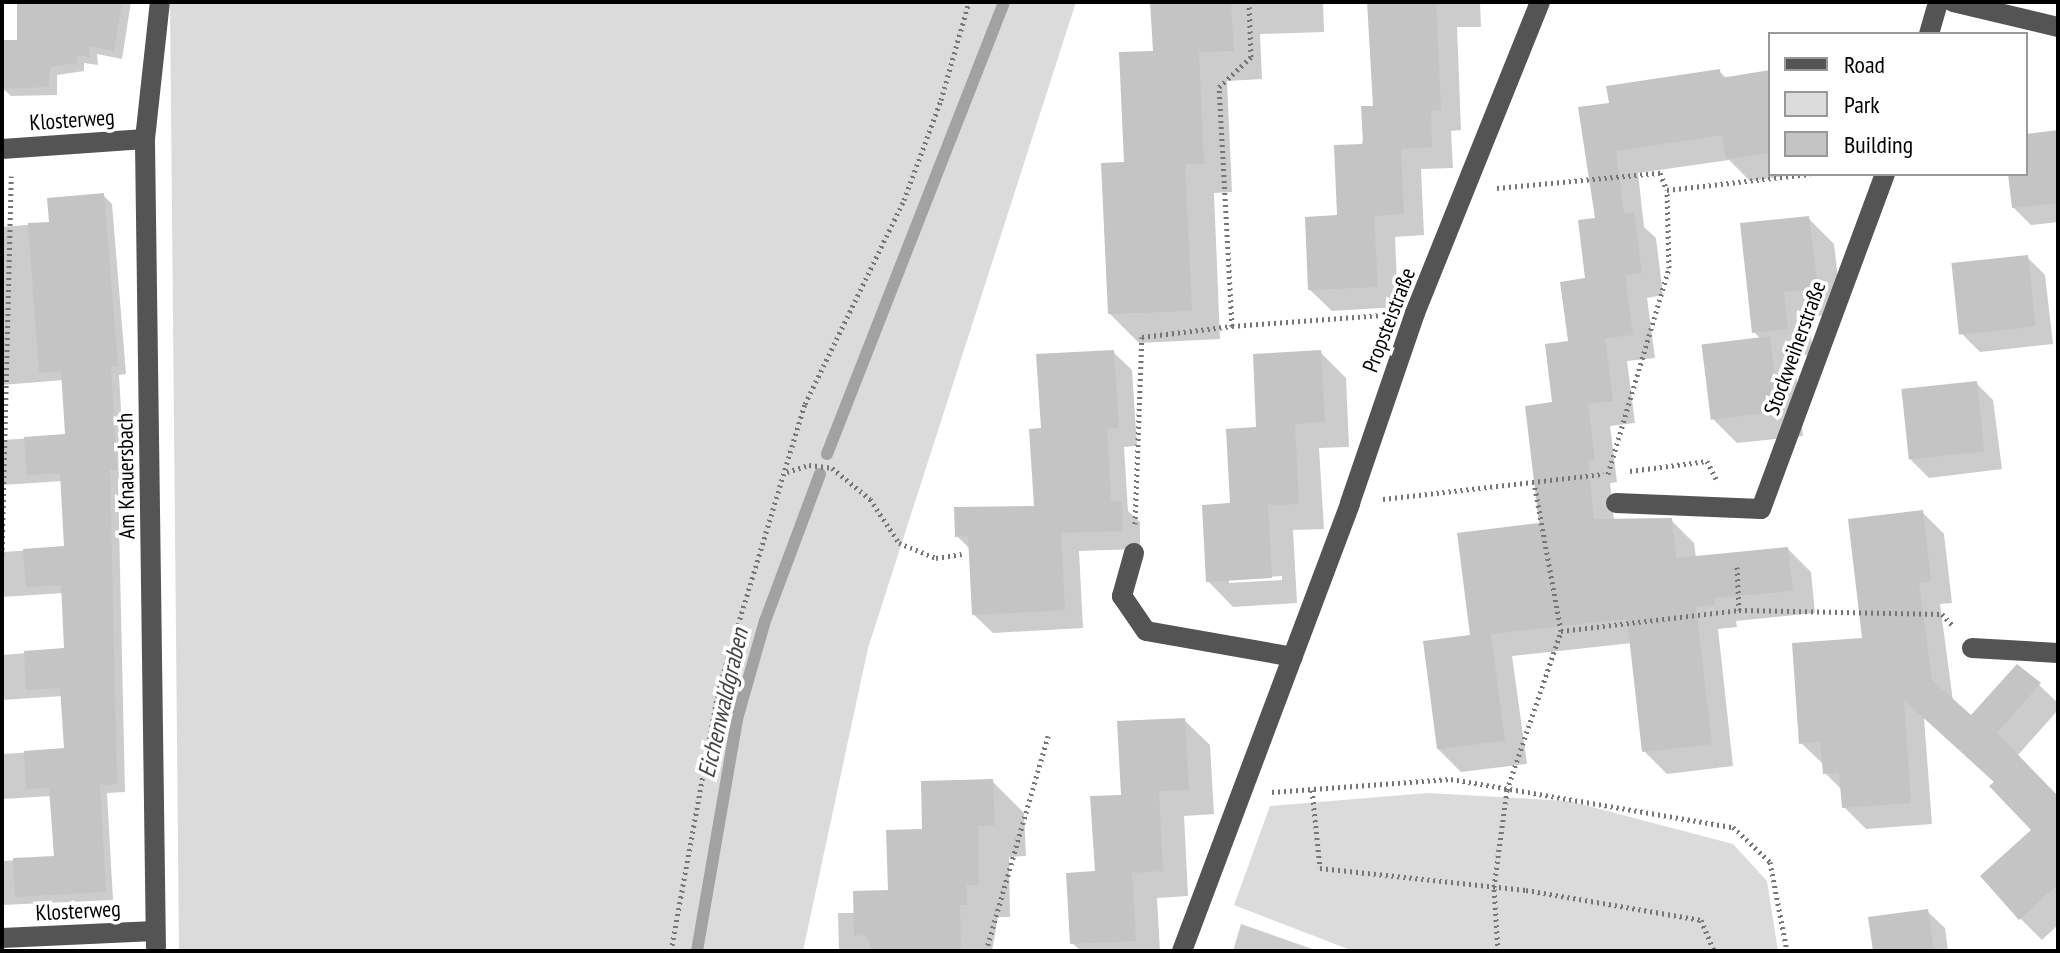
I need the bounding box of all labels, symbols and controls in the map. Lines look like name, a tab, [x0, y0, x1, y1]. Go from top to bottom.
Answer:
legend	[1768, 32, 2028, 176]
text: Road	[1844, 49, 1885, 80]
text: Park	[1844, 89, 1880, 120]
street label: Klosterweg	[29, 104, 115, 136]
text: Building	[1844, 129, 1913, 160]
street label: Propsteistraße	[1357, 264, 1421, 376]
street label: Stockweiherstraße	[1759, 277, 1831, 419]
street label: Am Knauersbach	[112, 413, 140, 539]
water label: Eichenwaldgraben	[692, 626, 754, 780]
street label: Klosterweg	[35, 896, 121, 926]

